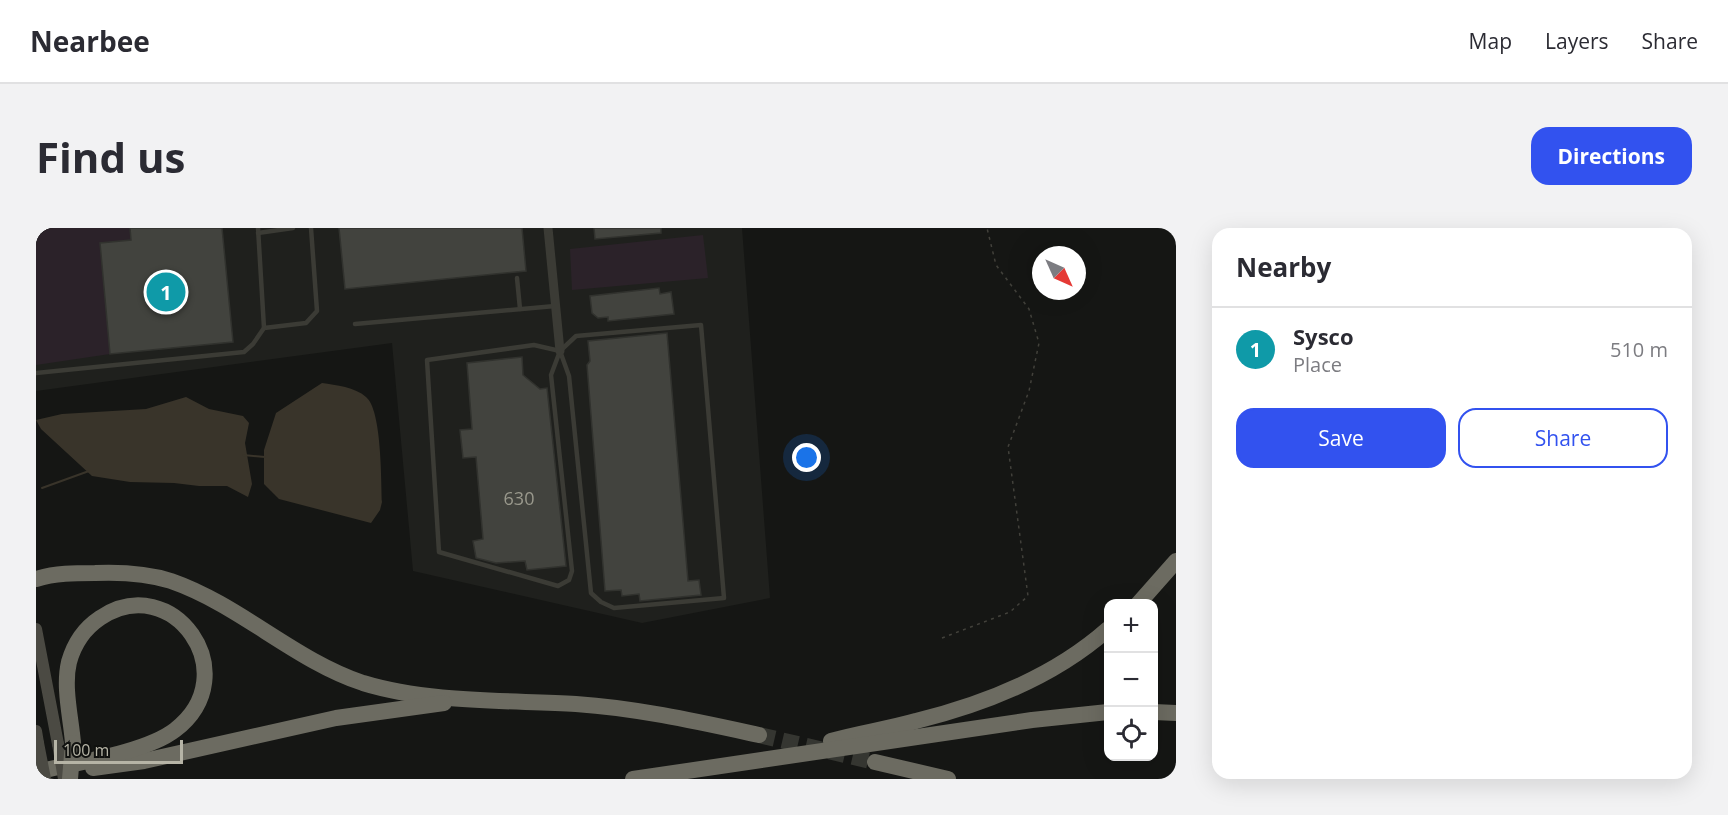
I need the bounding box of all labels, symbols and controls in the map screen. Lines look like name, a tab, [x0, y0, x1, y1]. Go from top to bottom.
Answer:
text: Nearbee	[30, 22, 150, 60]
text: Map	[1469, 27, 1512, 55]
text: Layers	[1545, 27, 1609, 55]
text: Share	[1642, 27, 1698, 55]
button: Directions	[1531, 127, 1692, 185]
text: Find us	[36, 128, 185, 185]
north arrow	[1032, 246, 1086, 300]
text: Nearby	[1236, 249, 1331, 285]
pin: 1	[146, 270, 186, 314]
text: Sysco	[1293, 321, 1354, 351]
text: 1	[1250, 336, 1261, 363]
text: 510 m	[1610, 336, 1668, 363]
text: Place	[1293, 351, 1342, 378]
button: Save	[1236, 408, 1446, 468]
button: Share	[1458, 408, 1668, 468]
your location	[792, 443, 821, 472]
house number: 630	[504, 486, 534, 510]
map controls	[1104, 599, 1158, 761]
button: +	[1104, 599, 1158, 653]
button: −	[1104, 653, 1158, 707]
button: locate	[1104, 707, 1158, 761]
scale bar	[54, 737, 183, 764]
text: 100 m	[63, 739, 109, 761]

